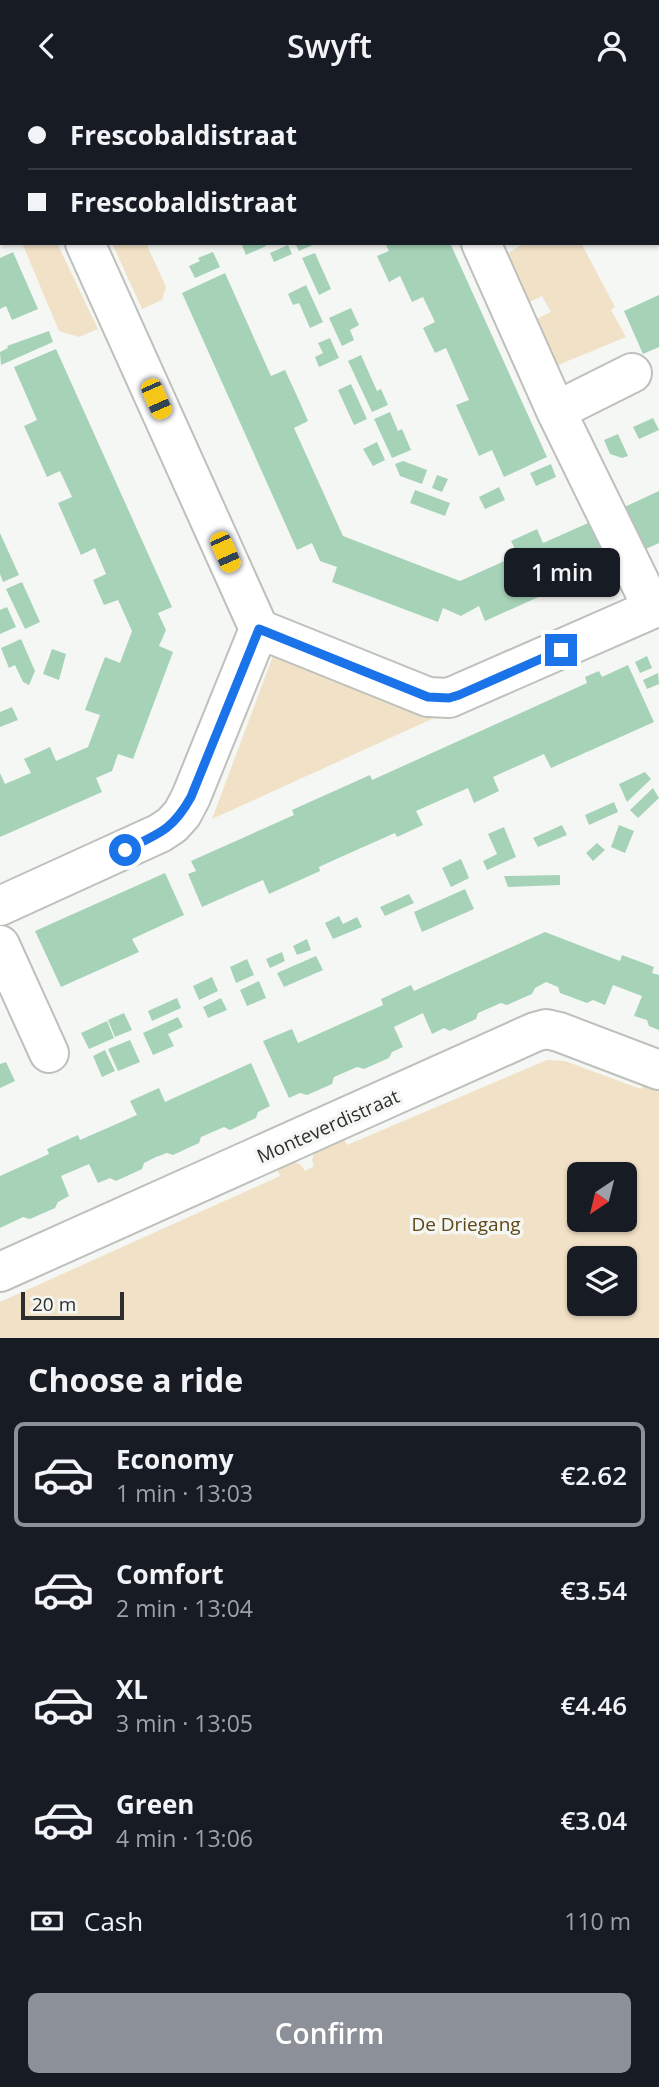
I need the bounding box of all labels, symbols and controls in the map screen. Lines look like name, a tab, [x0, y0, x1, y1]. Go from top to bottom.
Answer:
text: Swyft	[287, 24, 372, 67]
icon: back	[28, 27, 66, 65]
icon: person	[593, 27, 631, 65]
text: Frescobaldistraat	[70, 117, 297, 153]
text: Frescobaldistraat	[70, 184, 297, 220]
car	[138, 376, 175, 422]
car	[207, 529, 244, 575]
callout: 1 min	[503, 549, 619, 597]
text: 1 min	[531, 556, 593, 588]
route end	[545, 634, 577, 666]
route start	[109, 834, 141, 866]
street label: Monteverdistraat	[253, 1083, 404, 1169]
north arrow	[567, 1162, 637, 1232]
map controls	[567, 1162, 637, 1316]
park label: De Driegang	[411, 1211, 521, 1237]
button: layers	[567, 1246, 637, 1316]
scale bar	[21, 1289, 124, 1321]
text: 20 m	[32, 1291, 76, 1317]
text: Choose a ride	[28, 1358, 243, 1401]
text: Economy	[116, 1441, 234, 1477]
icon: car	[32, 1443, 95, 1506]
text: €2.62	[560, 1457, 627, 1493]
text: 1 min · 13:03	[116, 1477, 253, 1509]
text: Comfort	[116, 1556, 223, 1592]
icon: car	[32, 1558, 95, 1621]
text: €3.54	[560, 1572, 627, 1608]
text: 2 min · 13:04	[116, 1592, 253, 1624]
text: XL	[116, 1671, 148, 1707]
icon: car	[32, 1673, 95, 1736]
text: €4.46	[560, 1687, 627, 1723]
text: 3 min · 13:05	[116, 1707, 253, 1739]
text: Green	[116, 1786, 194, 1822]
icon: car	[32, 1788, 95, 1851]
text: €3.04	[560, 1802, 627, 1838]
text: 4 min · 13:06	[116, 1822, 253, 1854]
icon: cash	[28, 1902, 66, 1940]
text: Cash	[84, 1903, 143, 1939]
text: 110 m	[564, 1905, 631, 1937]
button: Confirm	[28, 1993, 631, 2073]

